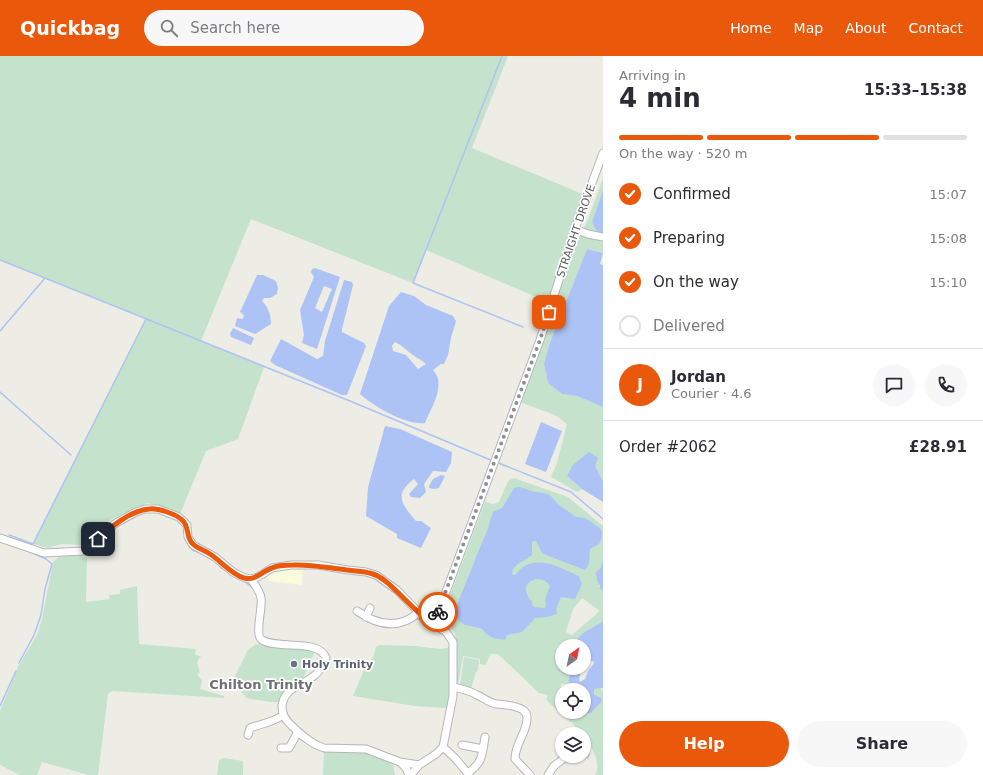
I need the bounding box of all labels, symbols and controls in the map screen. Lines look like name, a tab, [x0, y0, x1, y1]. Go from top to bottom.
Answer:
search box	[144, 10, 424, 46]
text: Quickbag	[20, 17, 120, 39]
icon: search	[158, 17, 180, 39]
text: Search here	[190, 19, 280, 37]
text: Home	[730, 20, 772, 36]
text: Map	[794, 20, 823, 36]
text: About	[845, 20, 887, 36]
text: Contact	[909, 20, 963, 36]
text: Arriving in	[619, 68, 686, 83]
text: 15:33–15:38	[864, 81, 967, 99]
text: 4 min	[619, 83, 701, 113]
text: On the way · 520 m	[619, 146, 747, 161]
street label: STRAIGHT DROVE	[554, 183, 598, 279]
icon: check	[619, 183, 641, 205]
text: Confirmed	[653, 185, 731, 203]
text: 15:07	[930, 187, 967, 202]
icon: check	[619, 227, 641, 249]
text: Preparing	[653, 229, 725, 247]
text: 15:08	[930, 231, 967, 246]
icon: check	[619, 271, 641, 293]
text: On the way	[653, 273, 739, 291]
text: 15:10	[930, 275, 967, 290]
pin	[532, 295, 566, 329]
icon: bag	[538, 301, 560, 323]
text: Delivered	[653, 317, 725, 335]
button: chat	[873, 364, 915, 406]
button: phone	[925, 364, 967, 406]
text: Jordan	[671, 368, 726, 386]
text: J	[637, 376, 643, 394]
text: Courier · 4.6	[671, 386, 752, 401]
text: Order #2062	[619, 438, 717, 456]
text: £28.91	[909, 438, 967, 456]
pin	[81, 522, 115, 556]
icon: home	[87, 528, 109, 550]
courier	[418, 592, 458, 632]
icon: bike	[427, 601, 449, 623]
north arrow	[555, 639, 591, 675]
map controls	[555, 639, 591, 763]
place label: Holy Trinity	[302, 658, 373, 671]
marker: Holy Trinity	[289, 659, 299, 669]
district label: Chilton Trinity	[209, 677, 313, 692]
button: locate	[555, 683, 591, 719]
button: Help	[619, 721, 789, 767]
button: Share	[797, 721, 967, 767]
button: layers	[555, 727, 591, 763]

